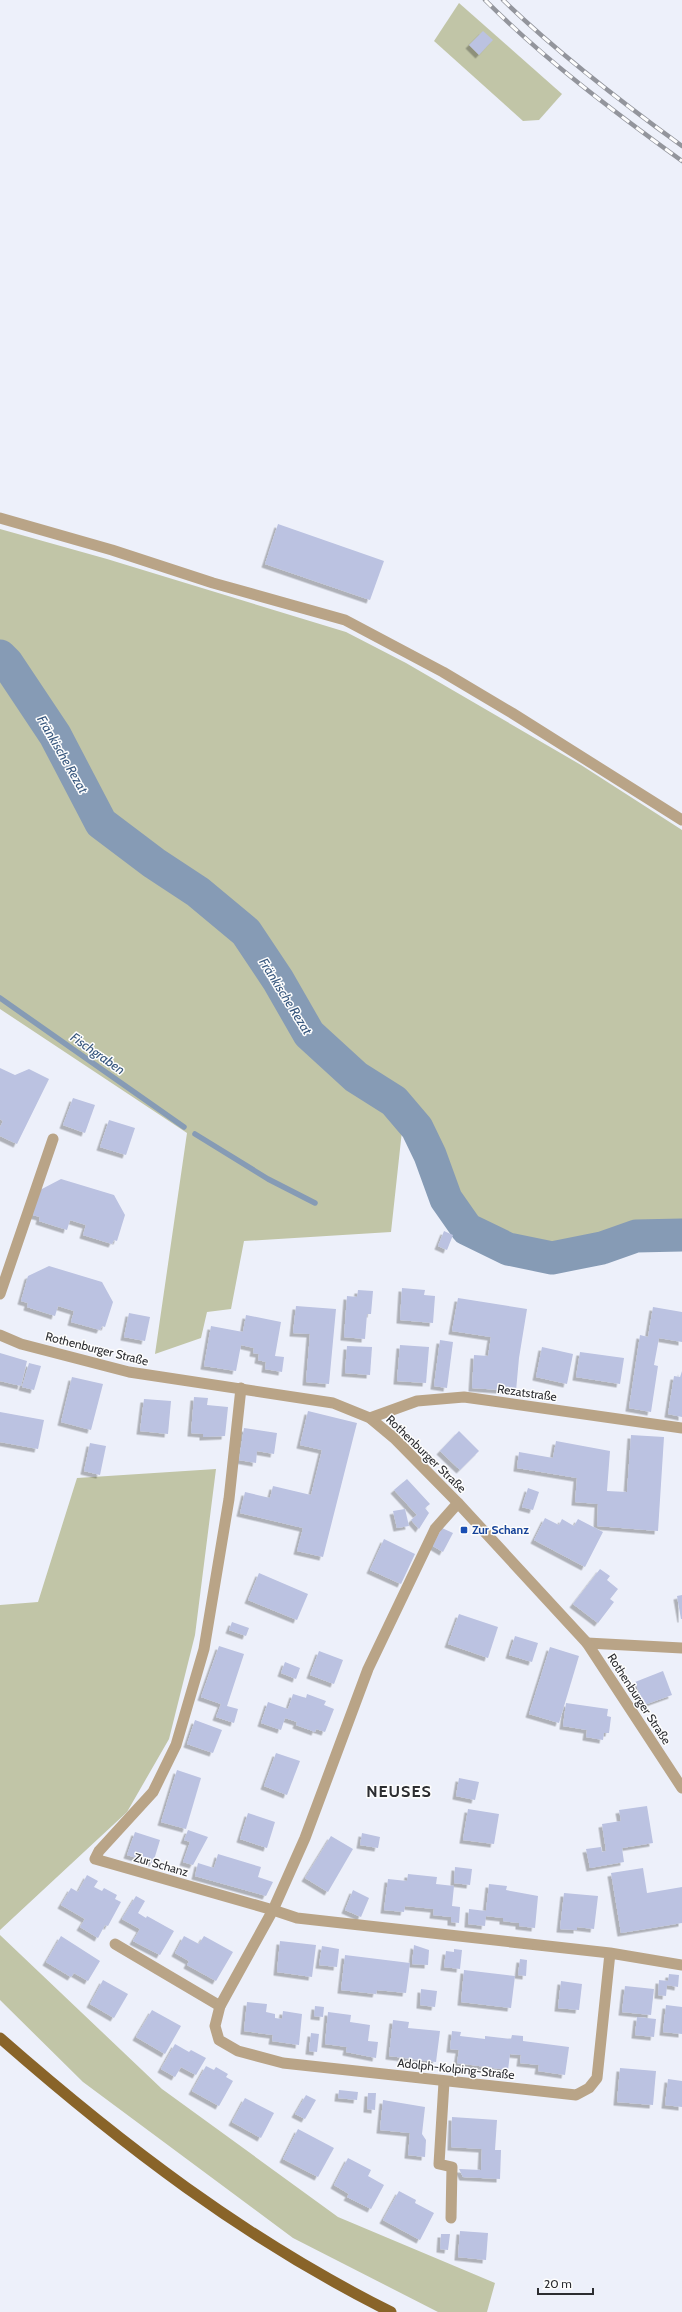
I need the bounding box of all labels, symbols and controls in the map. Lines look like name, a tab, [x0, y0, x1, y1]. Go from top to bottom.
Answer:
water label: Fränkische Rezat	[34, 712, 92, 797]
water label: Fränkische Rezat	[256, 955, 316, 1038]
water label: Fischgraben	[68, 1029, 128, 1077]
street label: Rothenburger Straße	[44, 1328, 150, 1369]
street label: Rezatstraße	[496, 1381, 558, 1404]
street label: Rothenburger Straße	[383, 1412, 470, 1496]
place label: Zur Schanz	[472, 1522, 529, 1537]
marker: Zur Schanz	[459, 1525, 469, 1535]
street label: Rothenburger Straße	[604, 1650, 674, 1747]
district label: NEUSES	[366, 1782, 432, 1801]
street label: Zur Schanz	[132, 1850, 190, 1880]
street label: Adolph-Kolping-Straße	[397, 2055, 515, 2082]
scale bar	[538, 2270, 593, 2296]
text: 20 m	[544, 2276, 572, 2291]

